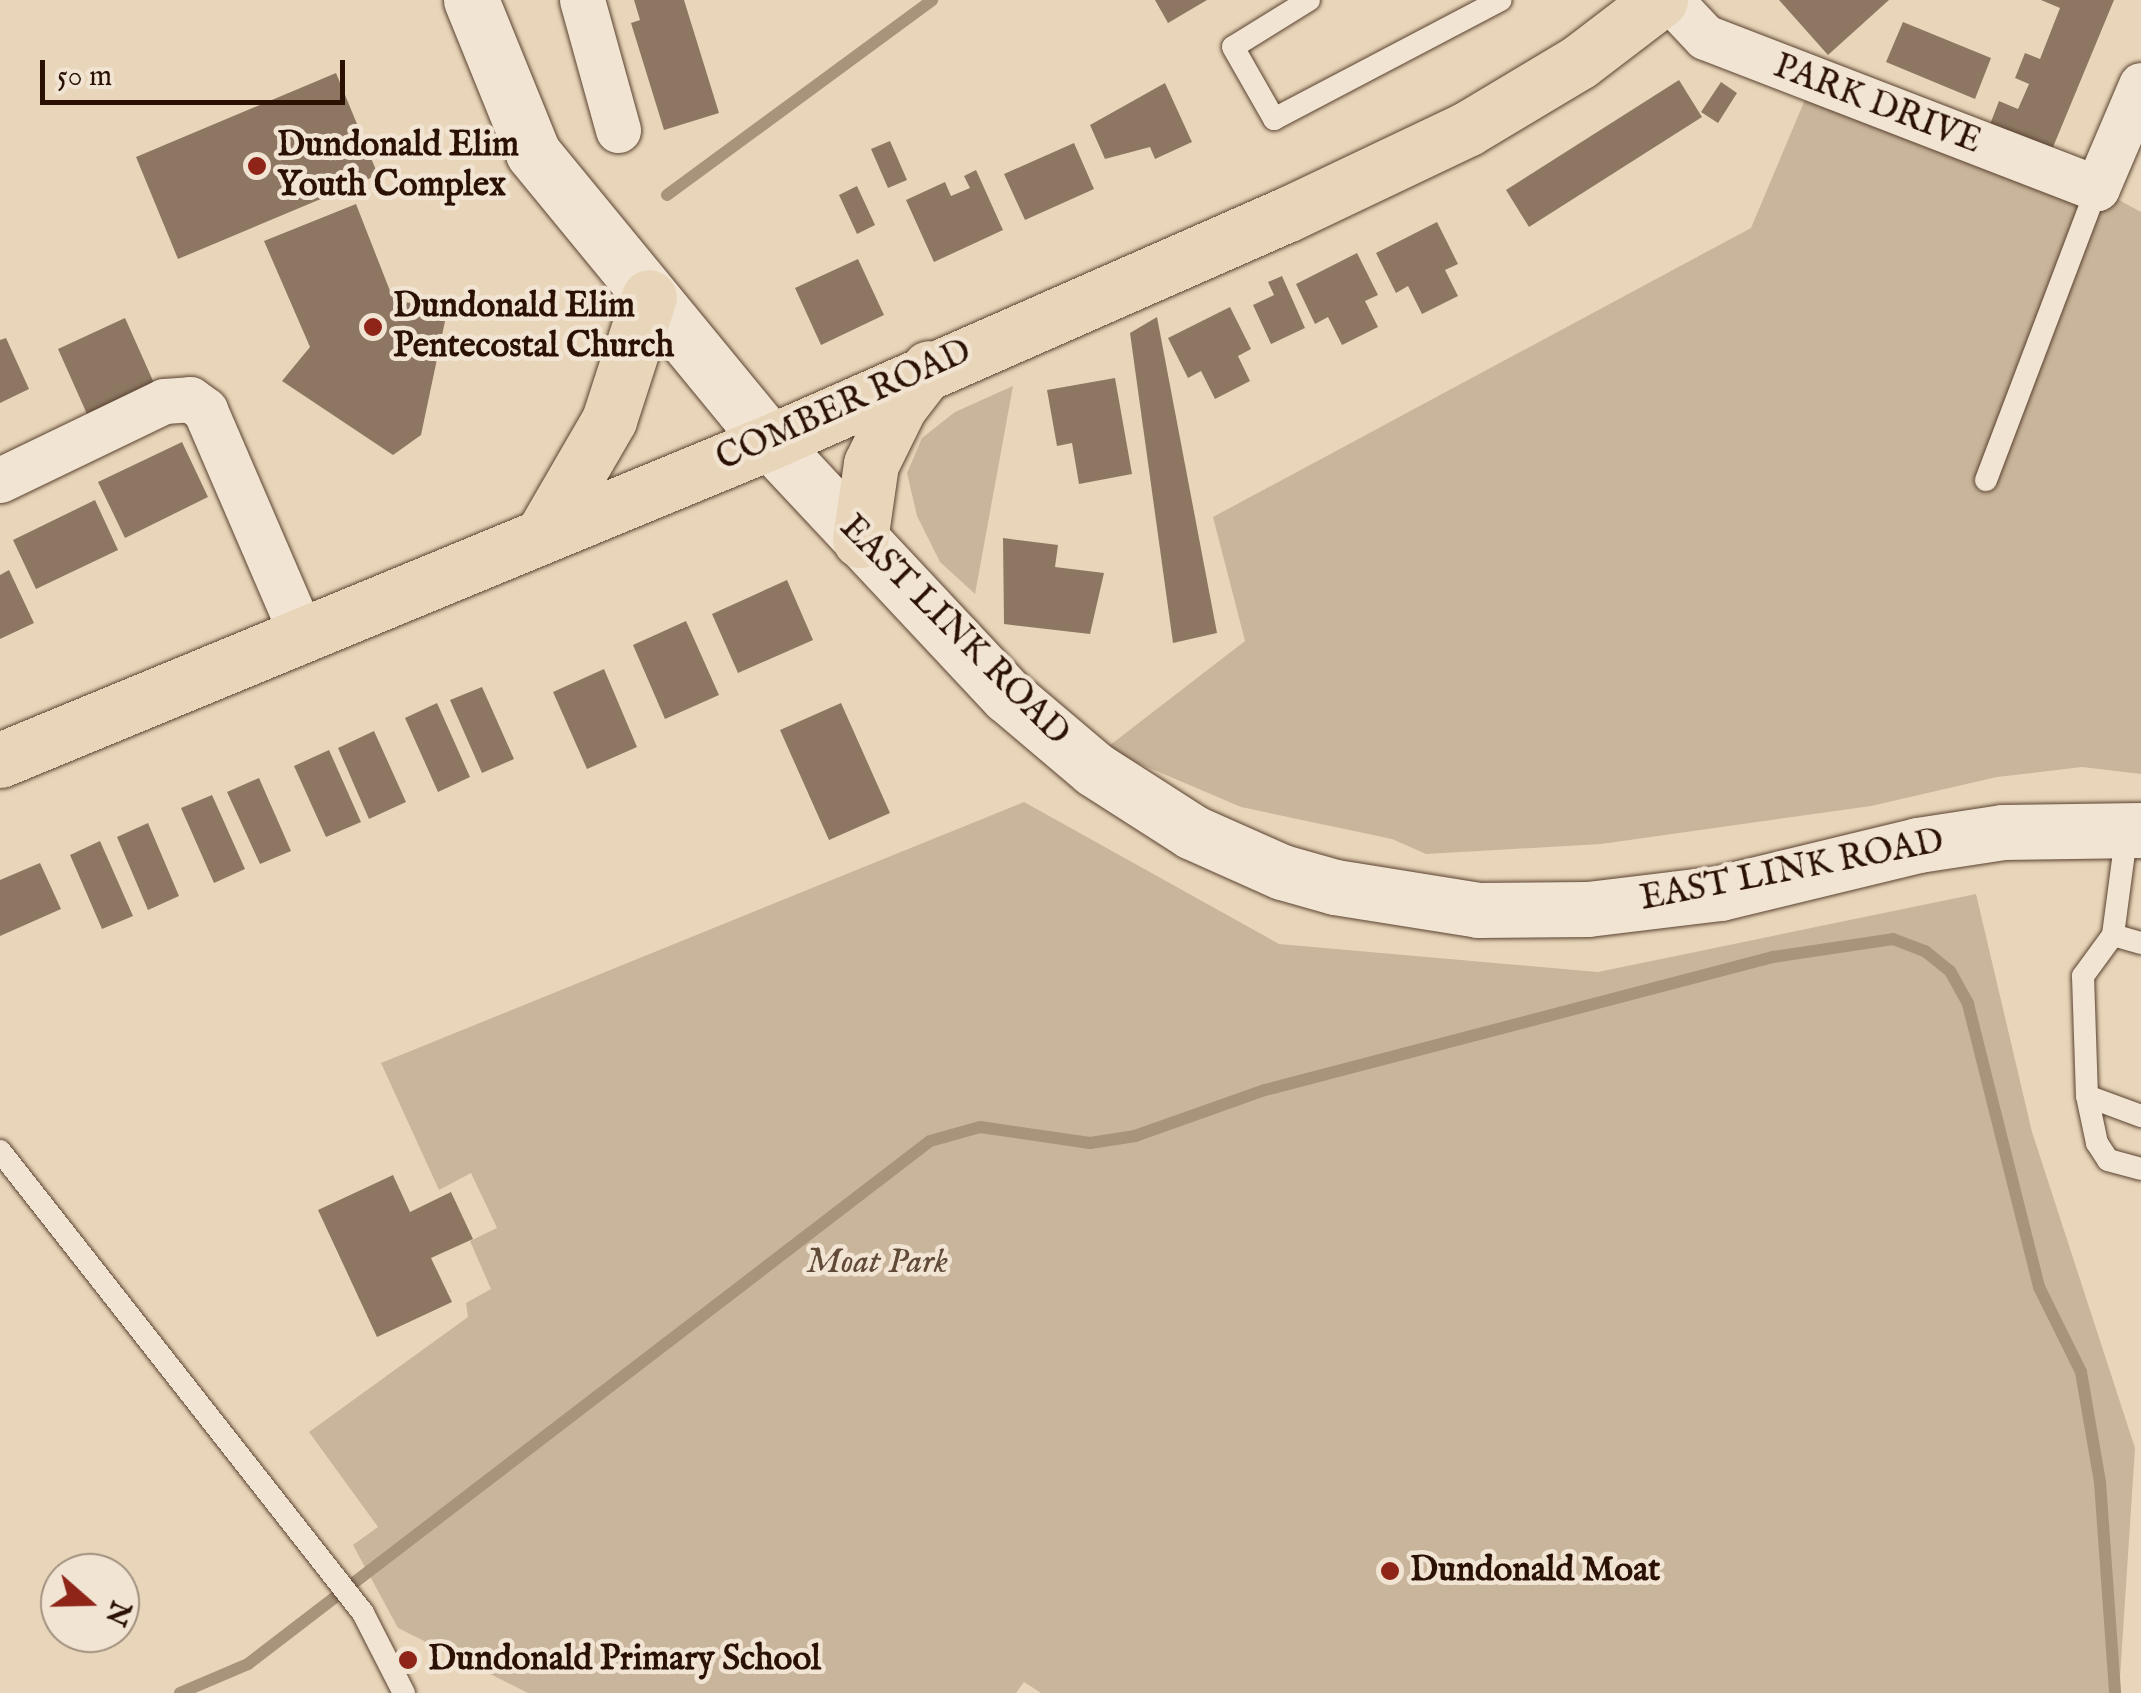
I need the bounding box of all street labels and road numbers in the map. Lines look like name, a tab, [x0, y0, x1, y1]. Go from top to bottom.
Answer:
street label: PARK DRIVE	[1767, 46, 1987, 164]
street label: COMBER ROAD	[710, 331, 978, 481]
street label: EAST LINK ROAD	[830, 507, 1078, 755]
street label: EAST LINK ROAD	[1637, 821, 1947, 921]

